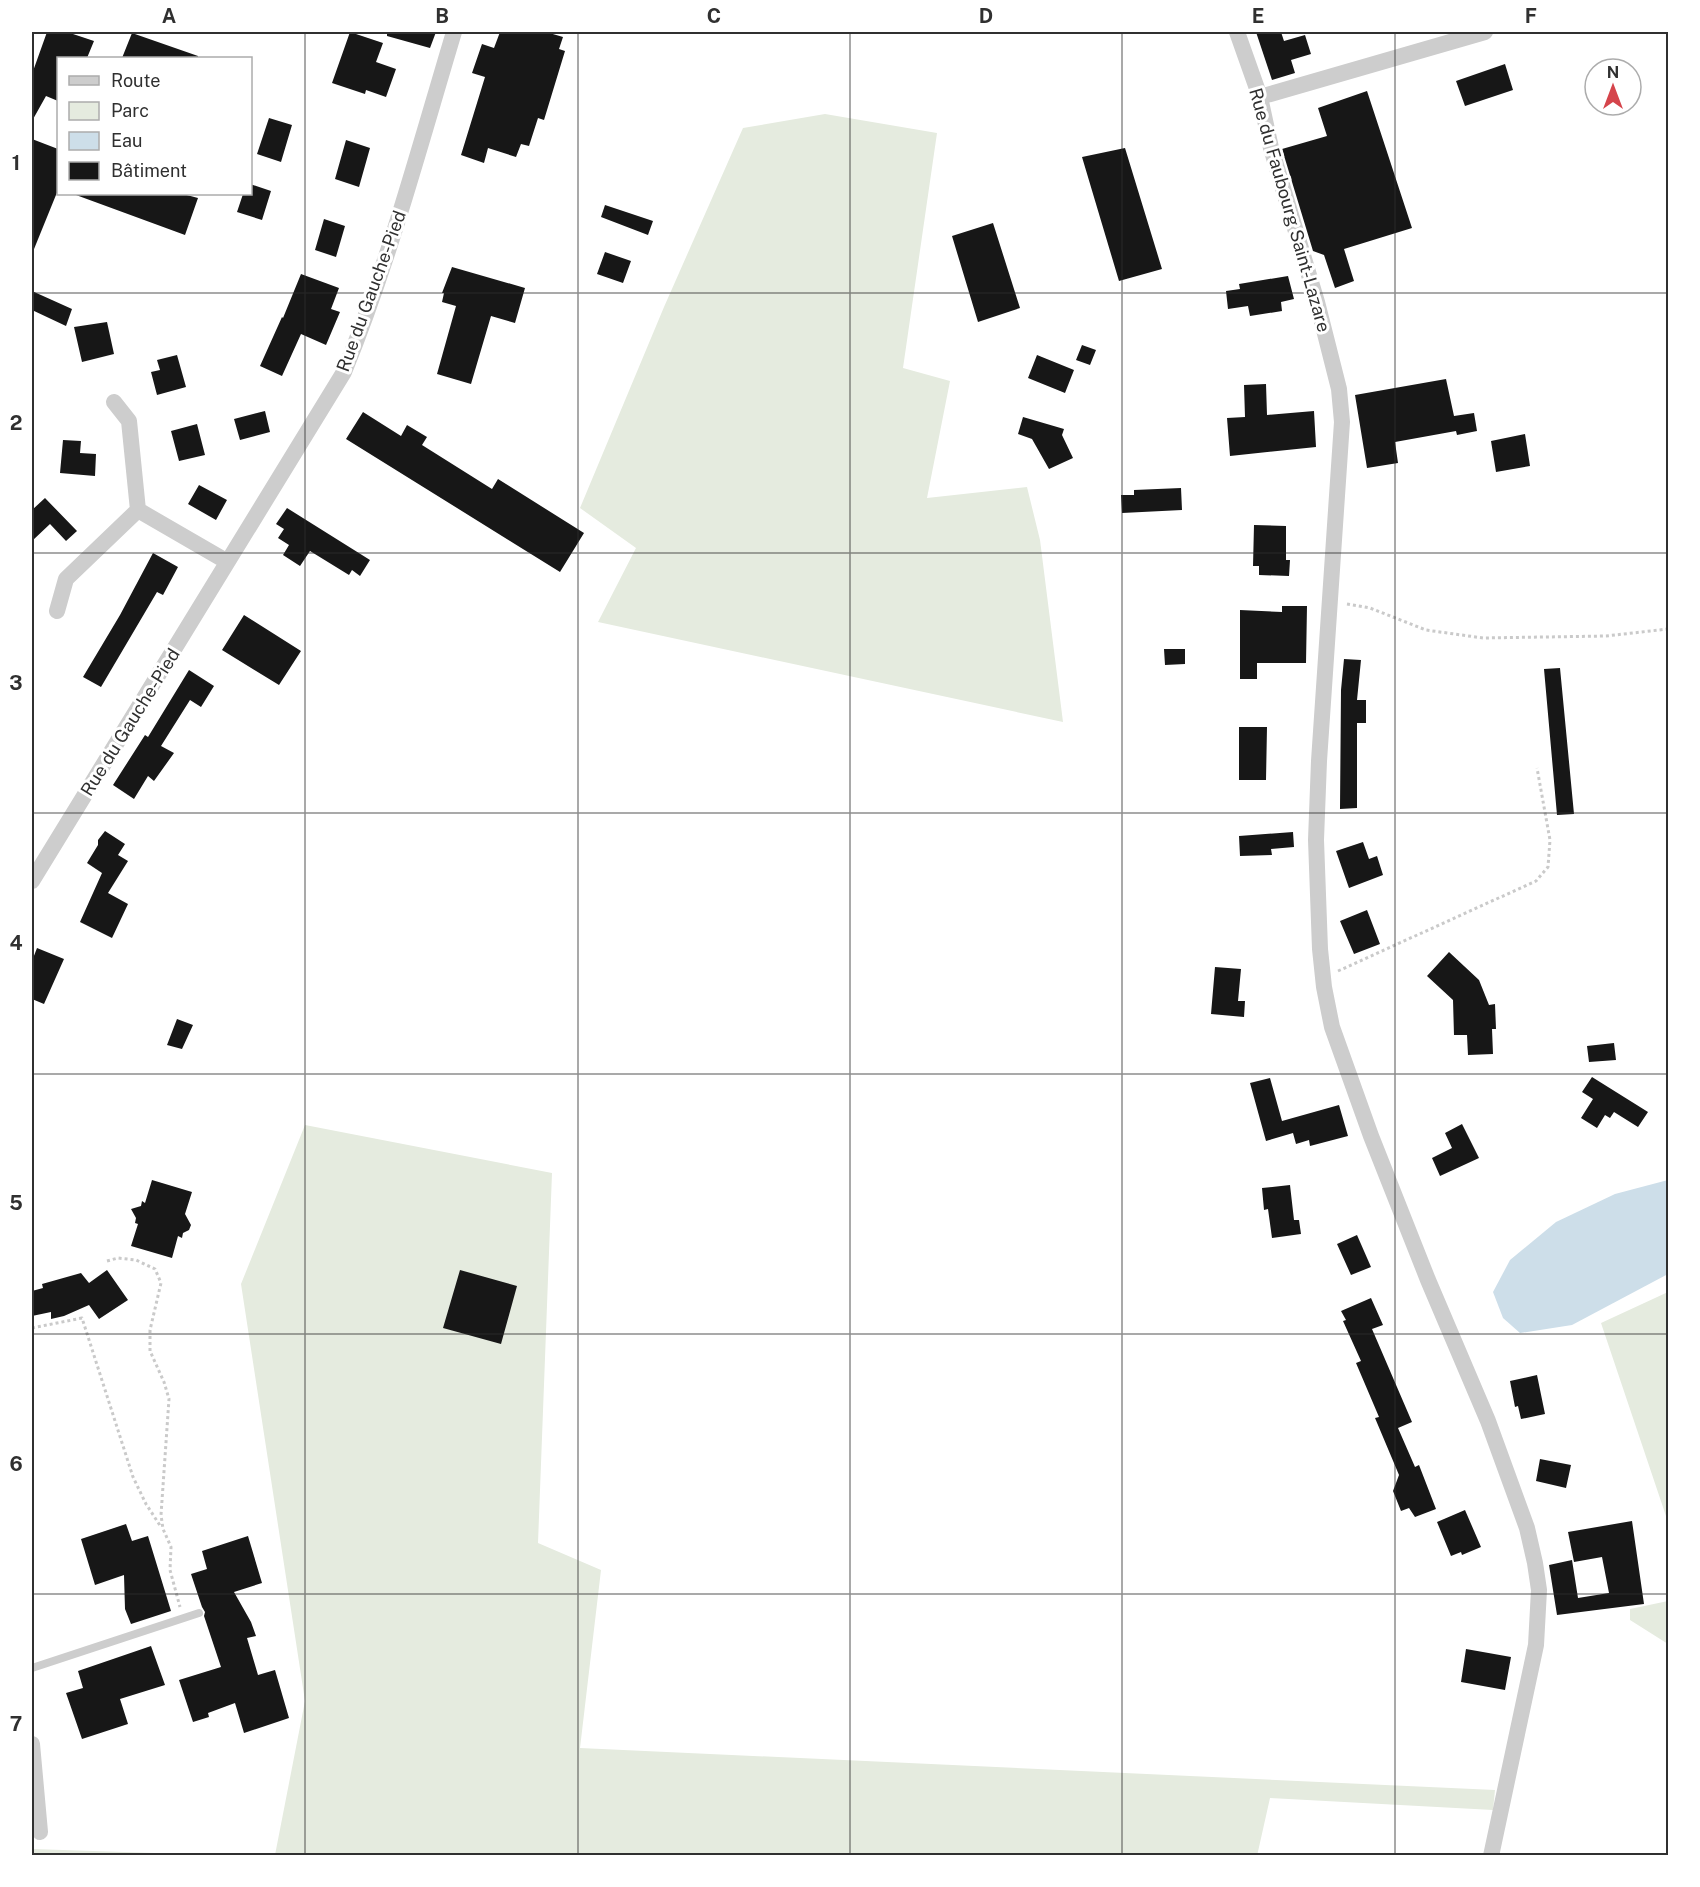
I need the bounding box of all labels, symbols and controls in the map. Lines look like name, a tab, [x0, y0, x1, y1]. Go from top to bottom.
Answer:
text: A	[162, 4, 176, 28]
text: B	[435, 4, 449, 28]
text: C	[707, 4, 721, 28]
text: D	[979, 4, 993, 28]
text: E	[1252, 4, 1264, 28]
text: F	[1525, 4, 1537, 28]
legend	[57, 57, 252, 195]
north arrow	[1583, 57, 1643, 117]
text: N	[1607, 63, 1619, 82]
text: Route	[111, 70, 160, 91]
street label: Rue du Faubourg Saint-Lazare	[1245, 86, 1335, 334]
text: Parc	[111, 100, 149, 121]
text: Eau	[111, 130, 142, 151]
text: 1	[12, 151, 20, 175]
text: Bâtiment	[111, 160, 187, 181]
street label: Rue du Gauche-Pied	[332, 208, 410, 374]
text: 2	[10, 411, 22, 435]
street label: Rue du Gauche-Pied	[76, 644, 184, 800]
text: 3	[9, 671, 23, 695]
text: 4	[9, 931, 23, 955]
text: 5	[9, 1191, 23, 1215]
text: 6	[9, 1452, 23, 1476]
text: 7	[10, 1712, 22, 1736]

